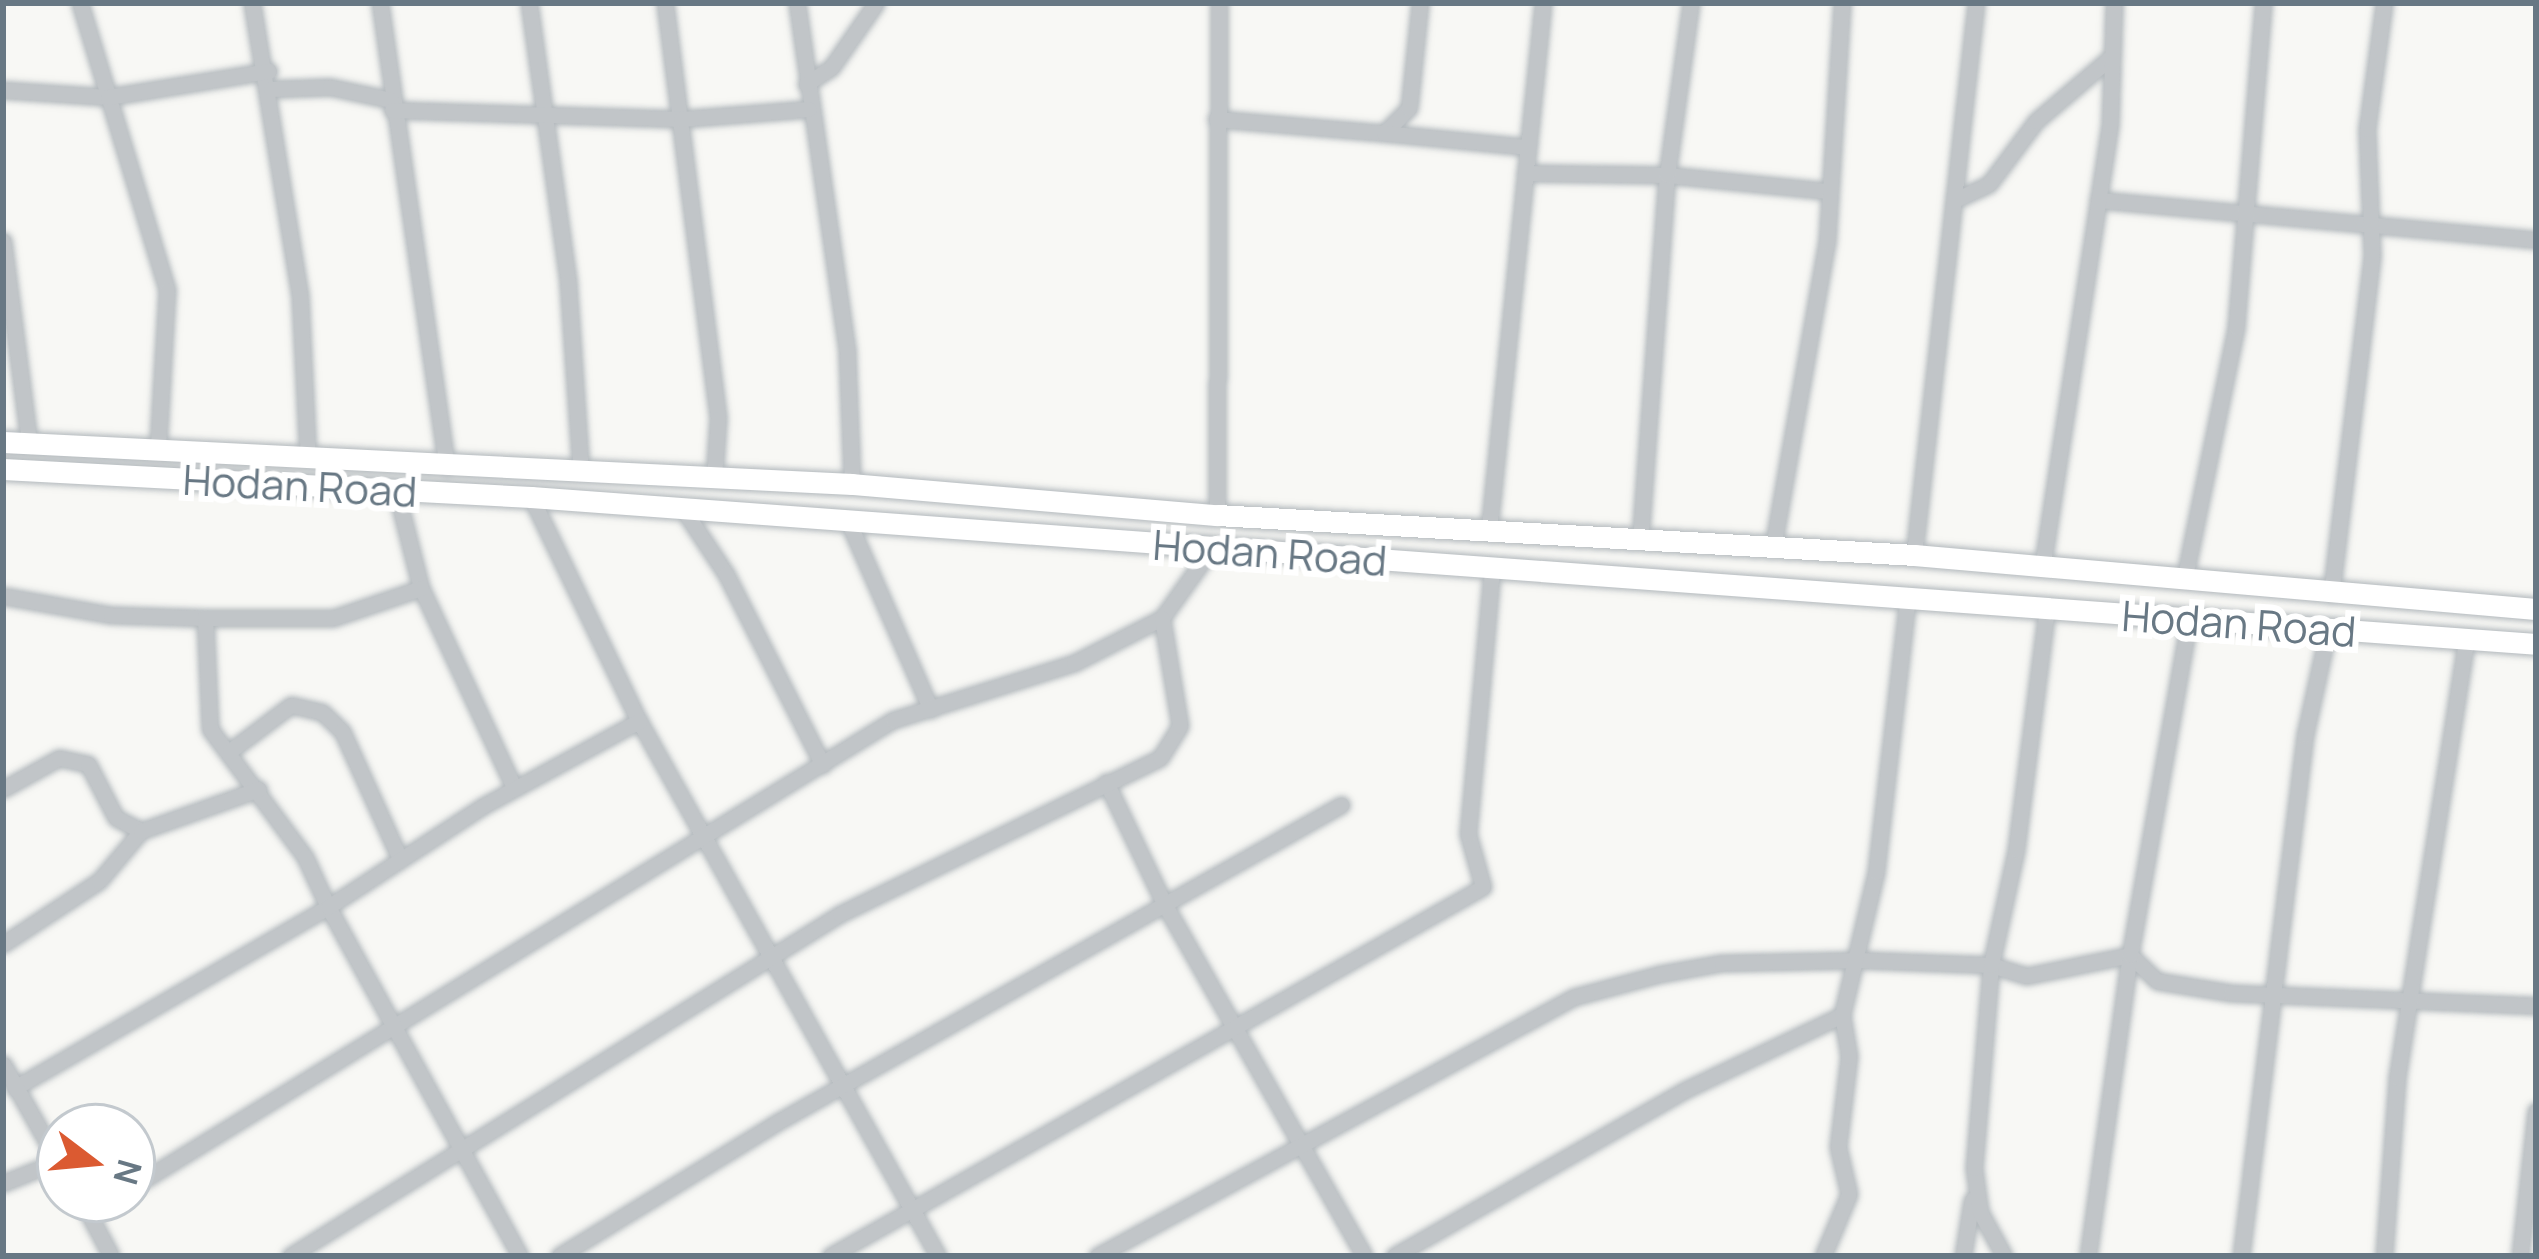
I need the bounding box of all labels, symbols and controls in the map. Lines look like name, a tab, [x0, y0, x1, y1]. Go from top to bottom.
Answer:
street label: Hodan Road	[181, 454, 419, 516]
street label: Hodan Road	[1151, 519, 1389, 585]
street label: Hodan Road	[2120, 590, 2358, 656]
north arrow	[36, 1103, 156, 1223]
text: N	[103, 1155, 153, 1190]

